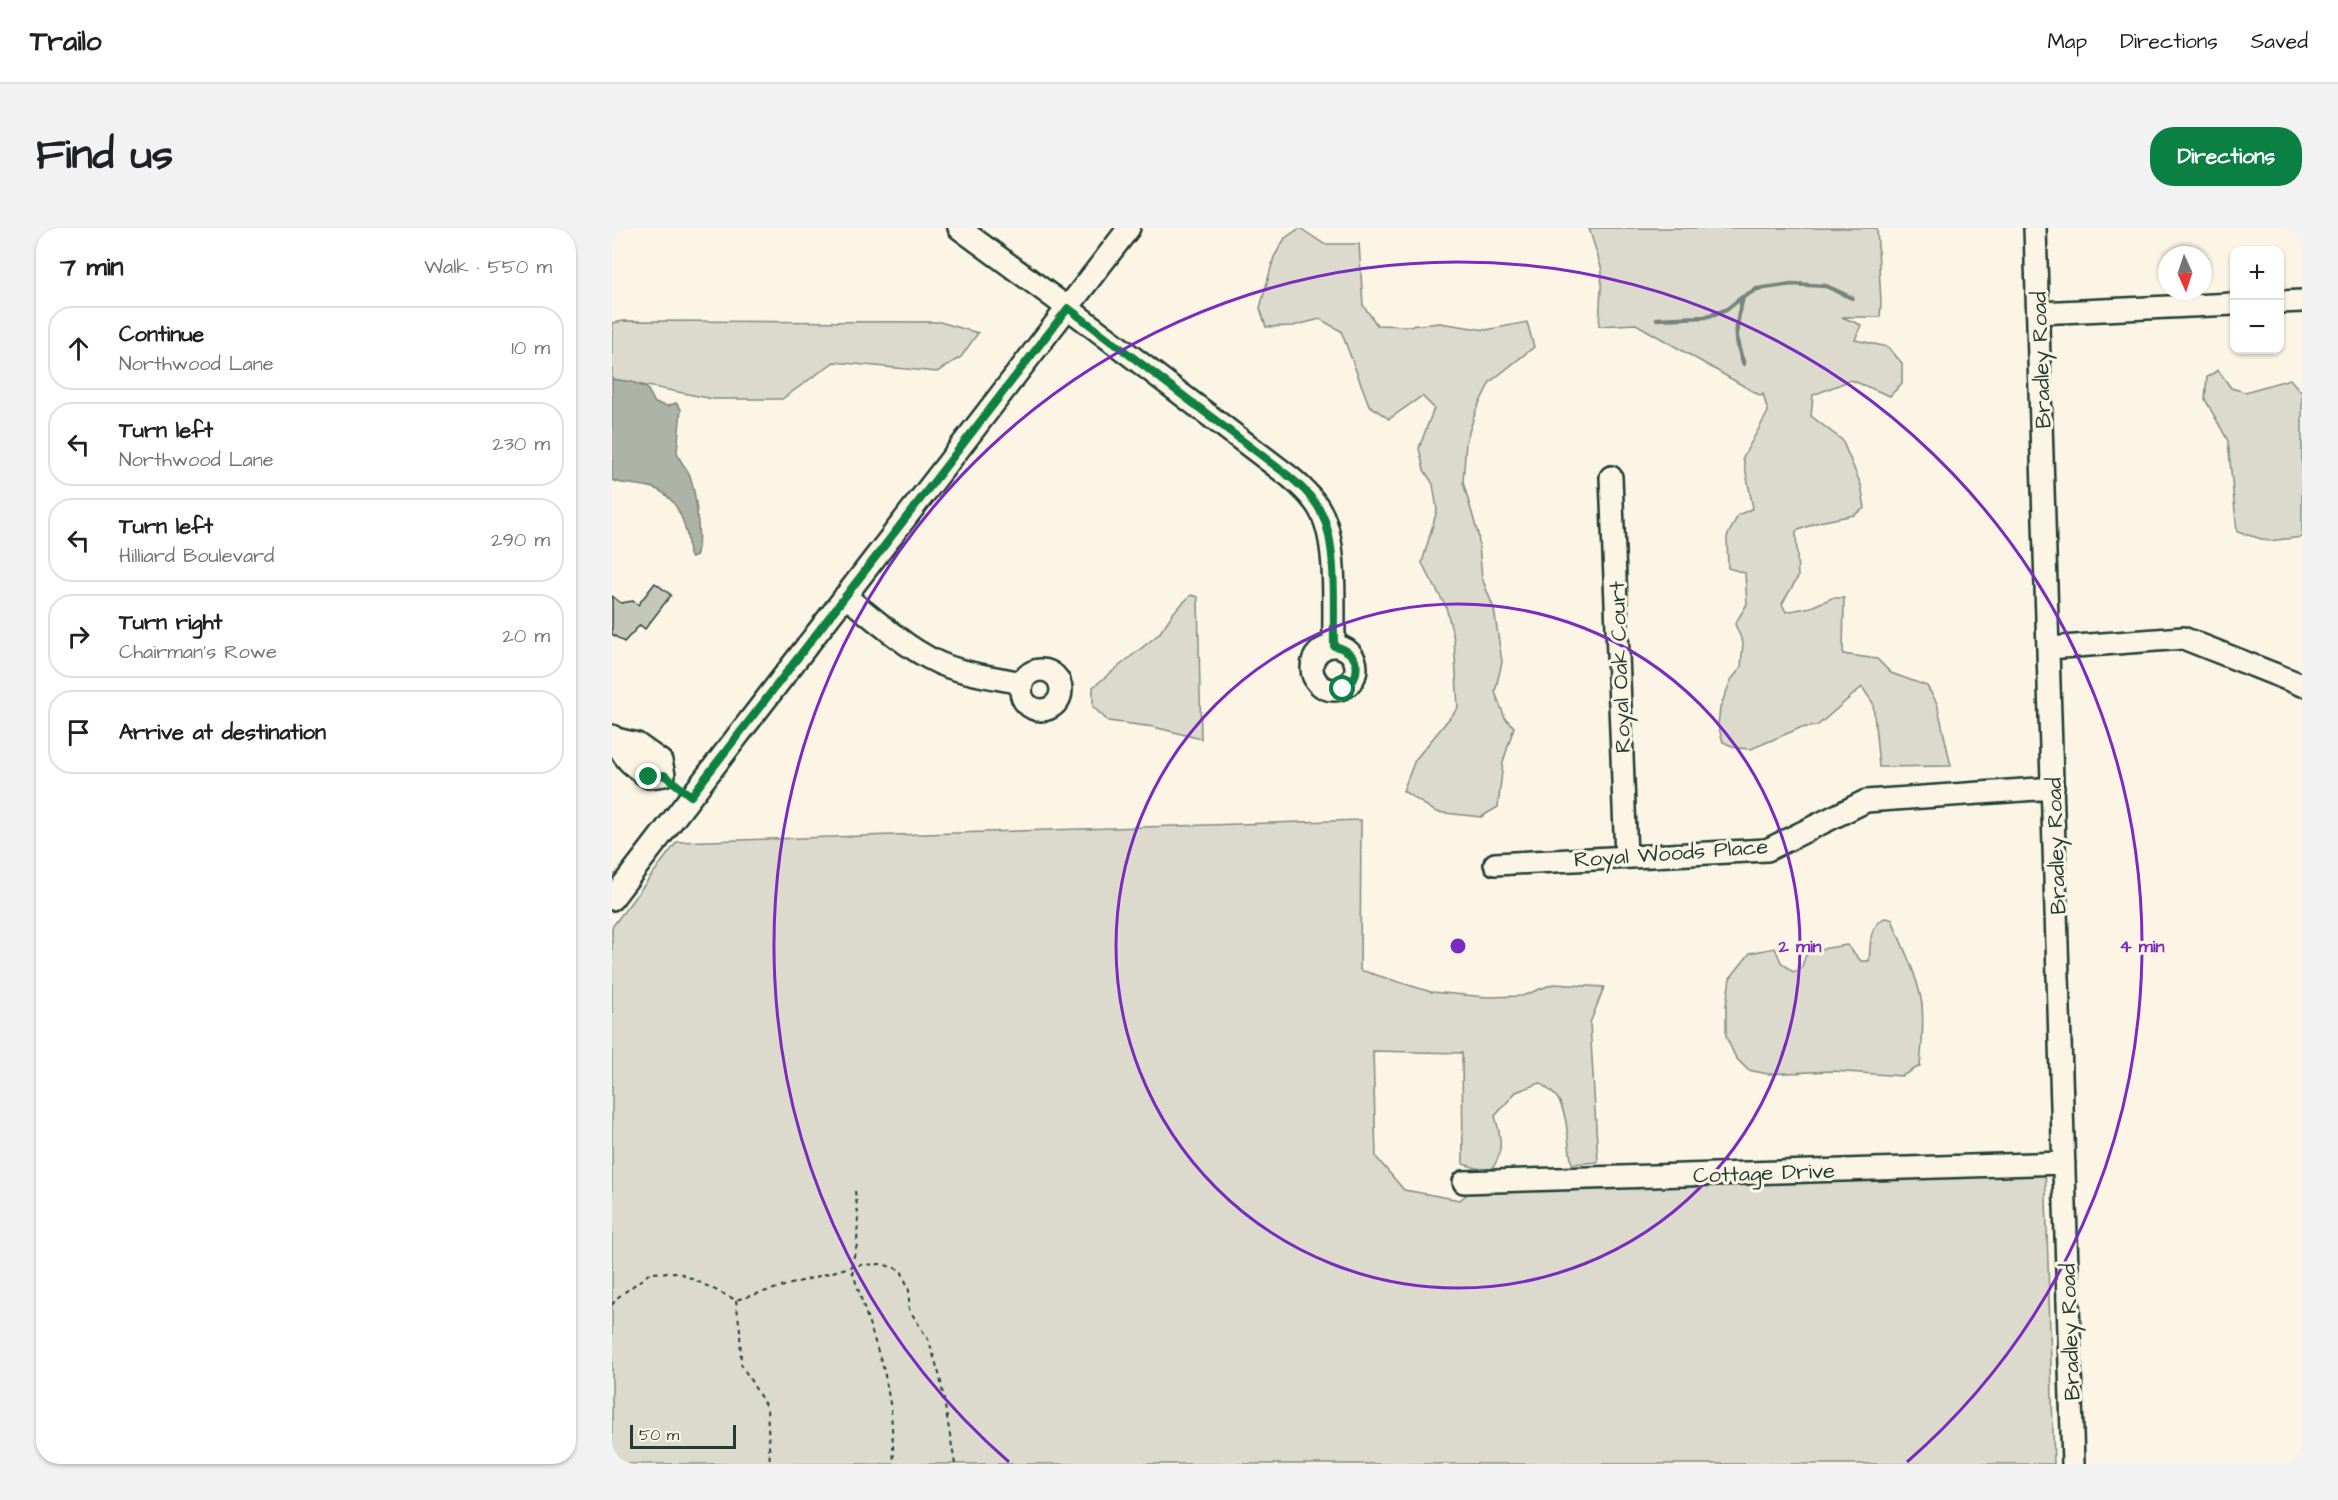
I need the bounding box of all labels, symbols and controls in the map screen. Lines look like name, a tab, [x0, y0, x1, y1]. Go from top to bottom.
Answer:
text: Trailo	[30, 22, 102, 61]
text: Map	[2047, 27, 2087, 56]
text: Directions	[2120, 27, 2218, 56]
text: Saved	[2251, 27, 2308, 56]
text: Find us	[36, 127, 173, 185]
button: Directions	[2150, 127, 2302, 186]
north arrow	[2158, 246, 2212, 300]
map controls	[2230, 246, 2284, 354]
button: +	[2230, 246, 2284, 300]
text: 7 min	[60, 249, 124, 285]
text: Walk · 550 m	[424, 253, 552, 281]
street label: Bradley Road	[2024, 291, 2060, 429]
button: −	[2230, 300, 2284, 354]
text: Continue	[119, 319, 204, 350]
icon: ahead	[62, 332, 95, 365]
text: 10 m	[511, 334, 550, 362]
text: Northwood Lane	[119, 350, 274, 378]
text: Turn left	[119, 415, 213, 446]
icon: left	[62, 428, 95, 461]
text: 230 m	[492, 430, 550, 458]
text: Northwood Lane	[119, 446, 274, 474]
text: Turn left	[119, 511, 213, 542]
icon: left	[62, 524, 95, 557]
text: 290 m	[491, 526, 550, 554]
text: Hilliard Boulevard	[119, 542, 274, 570]
street label: Royal Oak Court	[1602, 580, 1640, 753]
text: Turn right	[119, 607, 222, 638]
icon: right	[62, 620, 95, 653]
text: 20 m	[502, 622, 550, 650]
text: Chairman's Rowe	[119, 638, 277, 666]
route start	[1329, 675, 1355, 701]
icon: arrive	[62, 716, 95, 749]
text: Arrive at destination	[119, 717, 326, 748]
route end	[635, 763, 661, 789]
street label: Bradley Road	[2039, 777, 2075, 915]
street label: Royal Woods Place	[1573, 831, 1769, 877]
text: 2 min	[1777, 934, 1822, 959]
text: 4 min	[2119, 934, 2165, 959]
centre of rings	[1448, 936, 1468, 956]
street label: Cottage Drive	[1693, 1156, 1836, 1192]
street label: Bradley Road	[2053, 1263, 2089, 1401]
scale bar	[630, 1422, 736, 1450]
text: 50 m	[639, 1424, 679, 1446]

